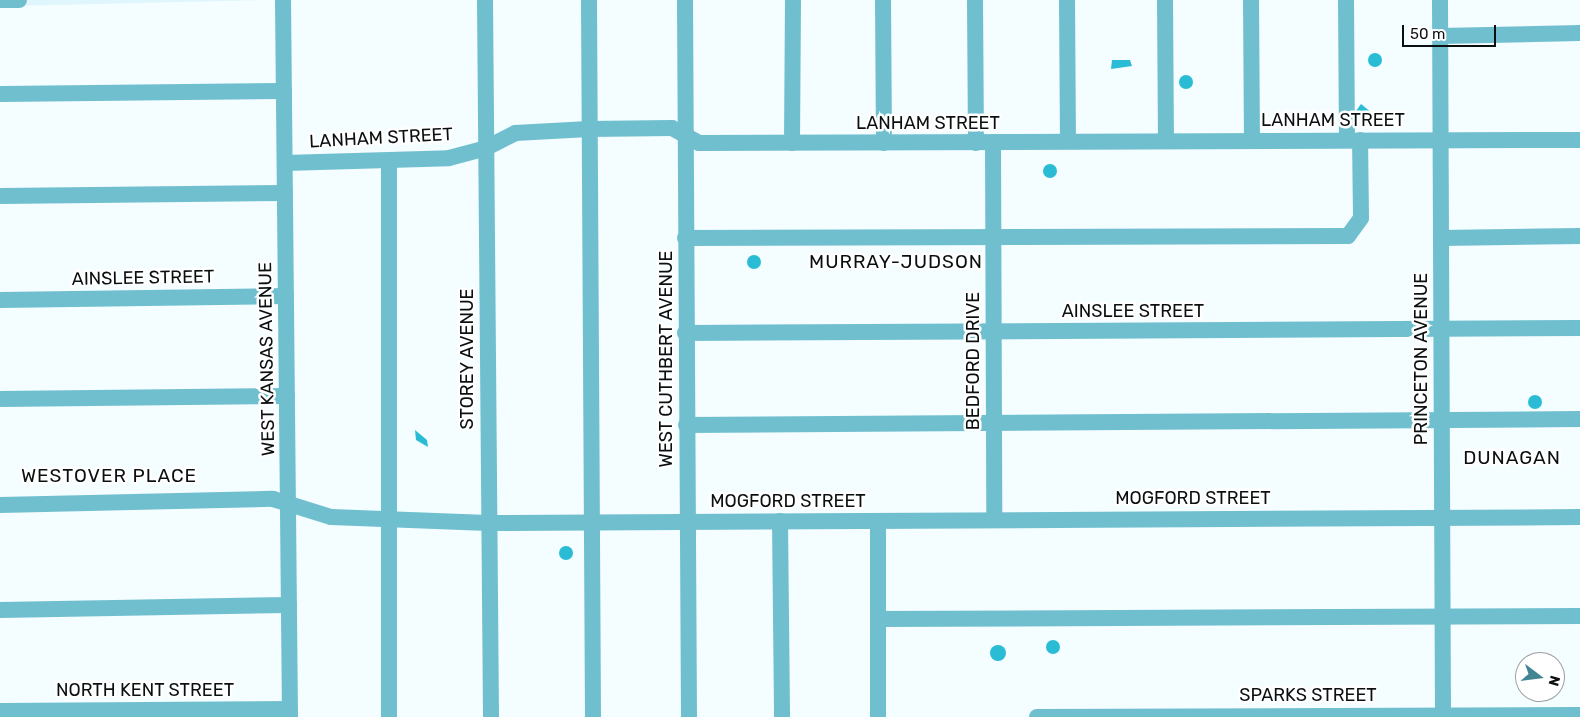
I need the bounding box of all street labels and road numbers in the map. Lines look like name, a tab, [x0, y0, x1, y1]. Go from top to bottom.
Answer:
street label: LANHAM STREET	[1261, 109, 1405, 131]
street label: LANHAM STREET	[856, 112, 1000, 134]
street label: LANHAM STREET	[309, 123, 453, 153]
street label: WEST CUTHBERT AVENUE	[655, 250, 677, 468]
street label: WEST KANSAS AVENUE	[254, 261, 280, 457]
street label: AINSLEE STREET	[72, 266, 214, 290]
street label: PRINCETON AVENUE	[1410, 273, 1432, 445]
street label: STOREY AVENUE	[456, 288, 478, 430]
street label: BEDFORD DRIVE	[962, 292, 984, 430]
street label: AINSLEE STREET	[1062, 300, 1204, 322]
street label: MOGFORD STREET	[1115, 487, 1271, 509]
street label: MOGFORD STREET	[710, 490, 866, 512]
street label: NORTH KENT STREET	[56, 679, 234, 701]
street label: SPARKS STREET	[1239, 684, 1377, 706]

